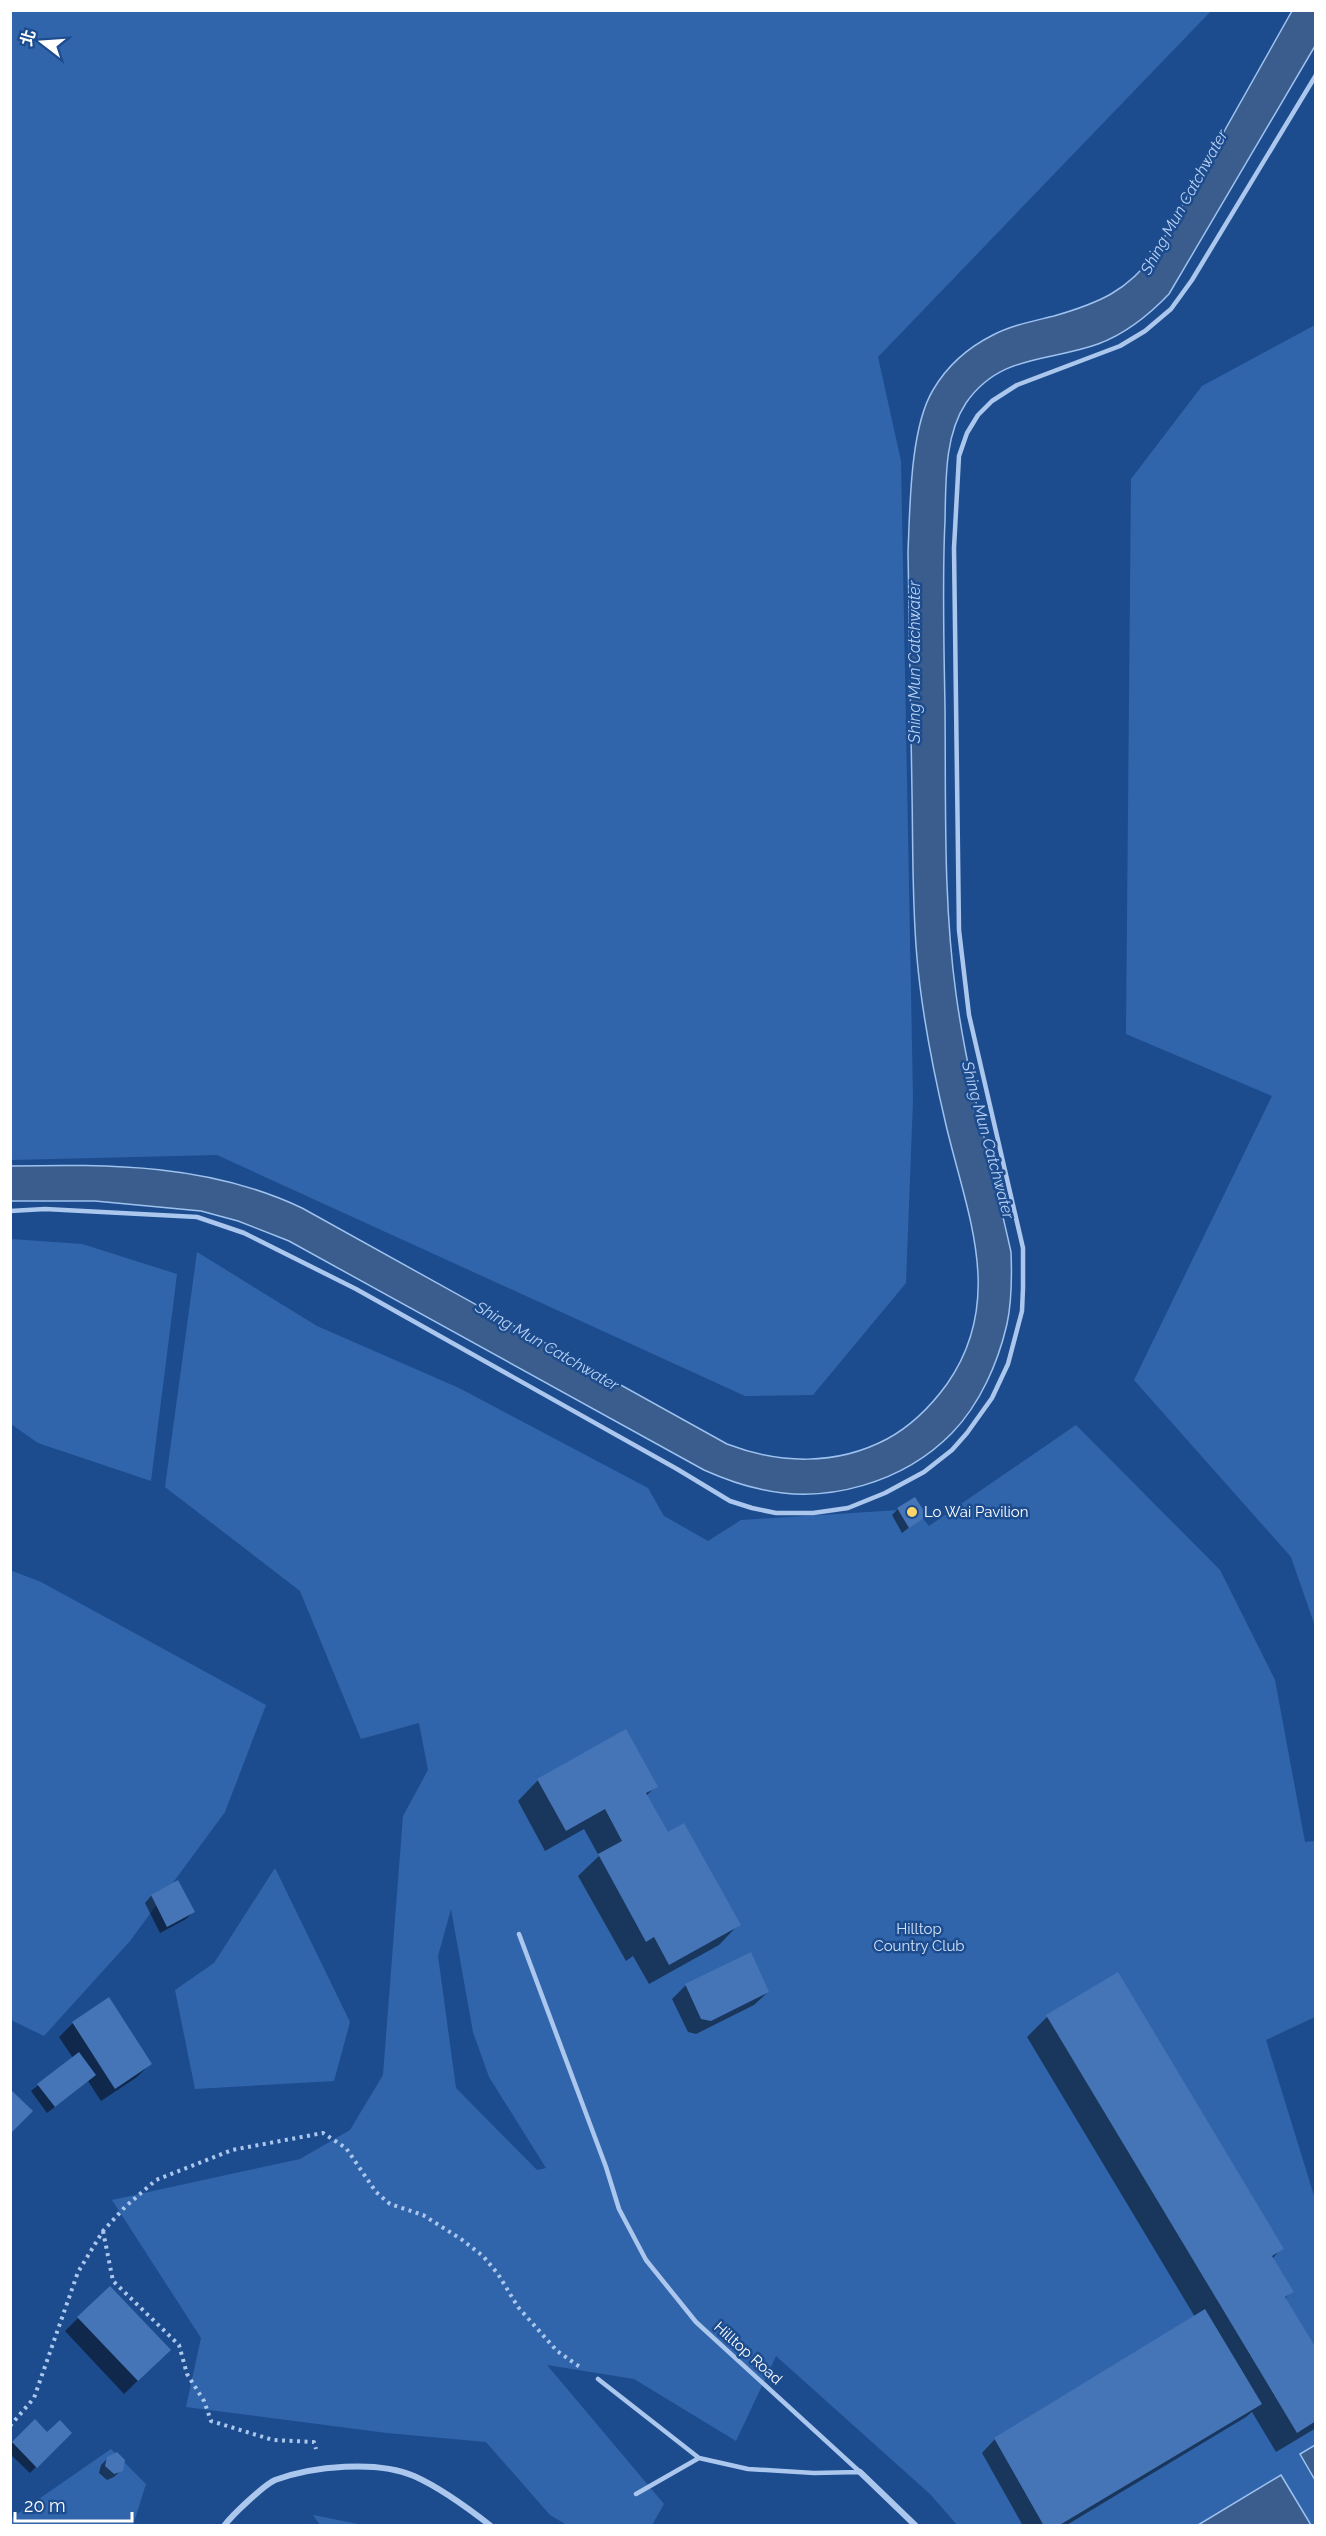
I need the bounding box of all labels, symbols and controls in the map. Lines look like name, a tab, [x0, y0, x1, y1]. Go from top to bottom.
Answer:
north arrow	[12, 12, 72, 72]
text: 北	[17, 27, 40, 48]
water label: Shing Mun Catchwater	[1136, 126, 1232, 278]
water label: Shing Mun Catchwater	[905, 580, 924, 744]
water label: Shing Mun Catchwater	[958, 1058, 1018, 1221]
water label: Shing Mun Catchwater	[471, 1297, 622, 1395]
place label: Lo Wai Pavilion	[924, 1503, 1028, 1521]
marker: Lo Wai Pavilion	[905, 1505, 919, 1519]
park label: Hilltop Country Club	[873, 1920, 965, 1955]
street label: Hilltop Road	[710, 2318, 786, 2388]
scale bar	[15, 2485, 132, 2523]
text: 20 m	[24, 2495, 66, 2516]

